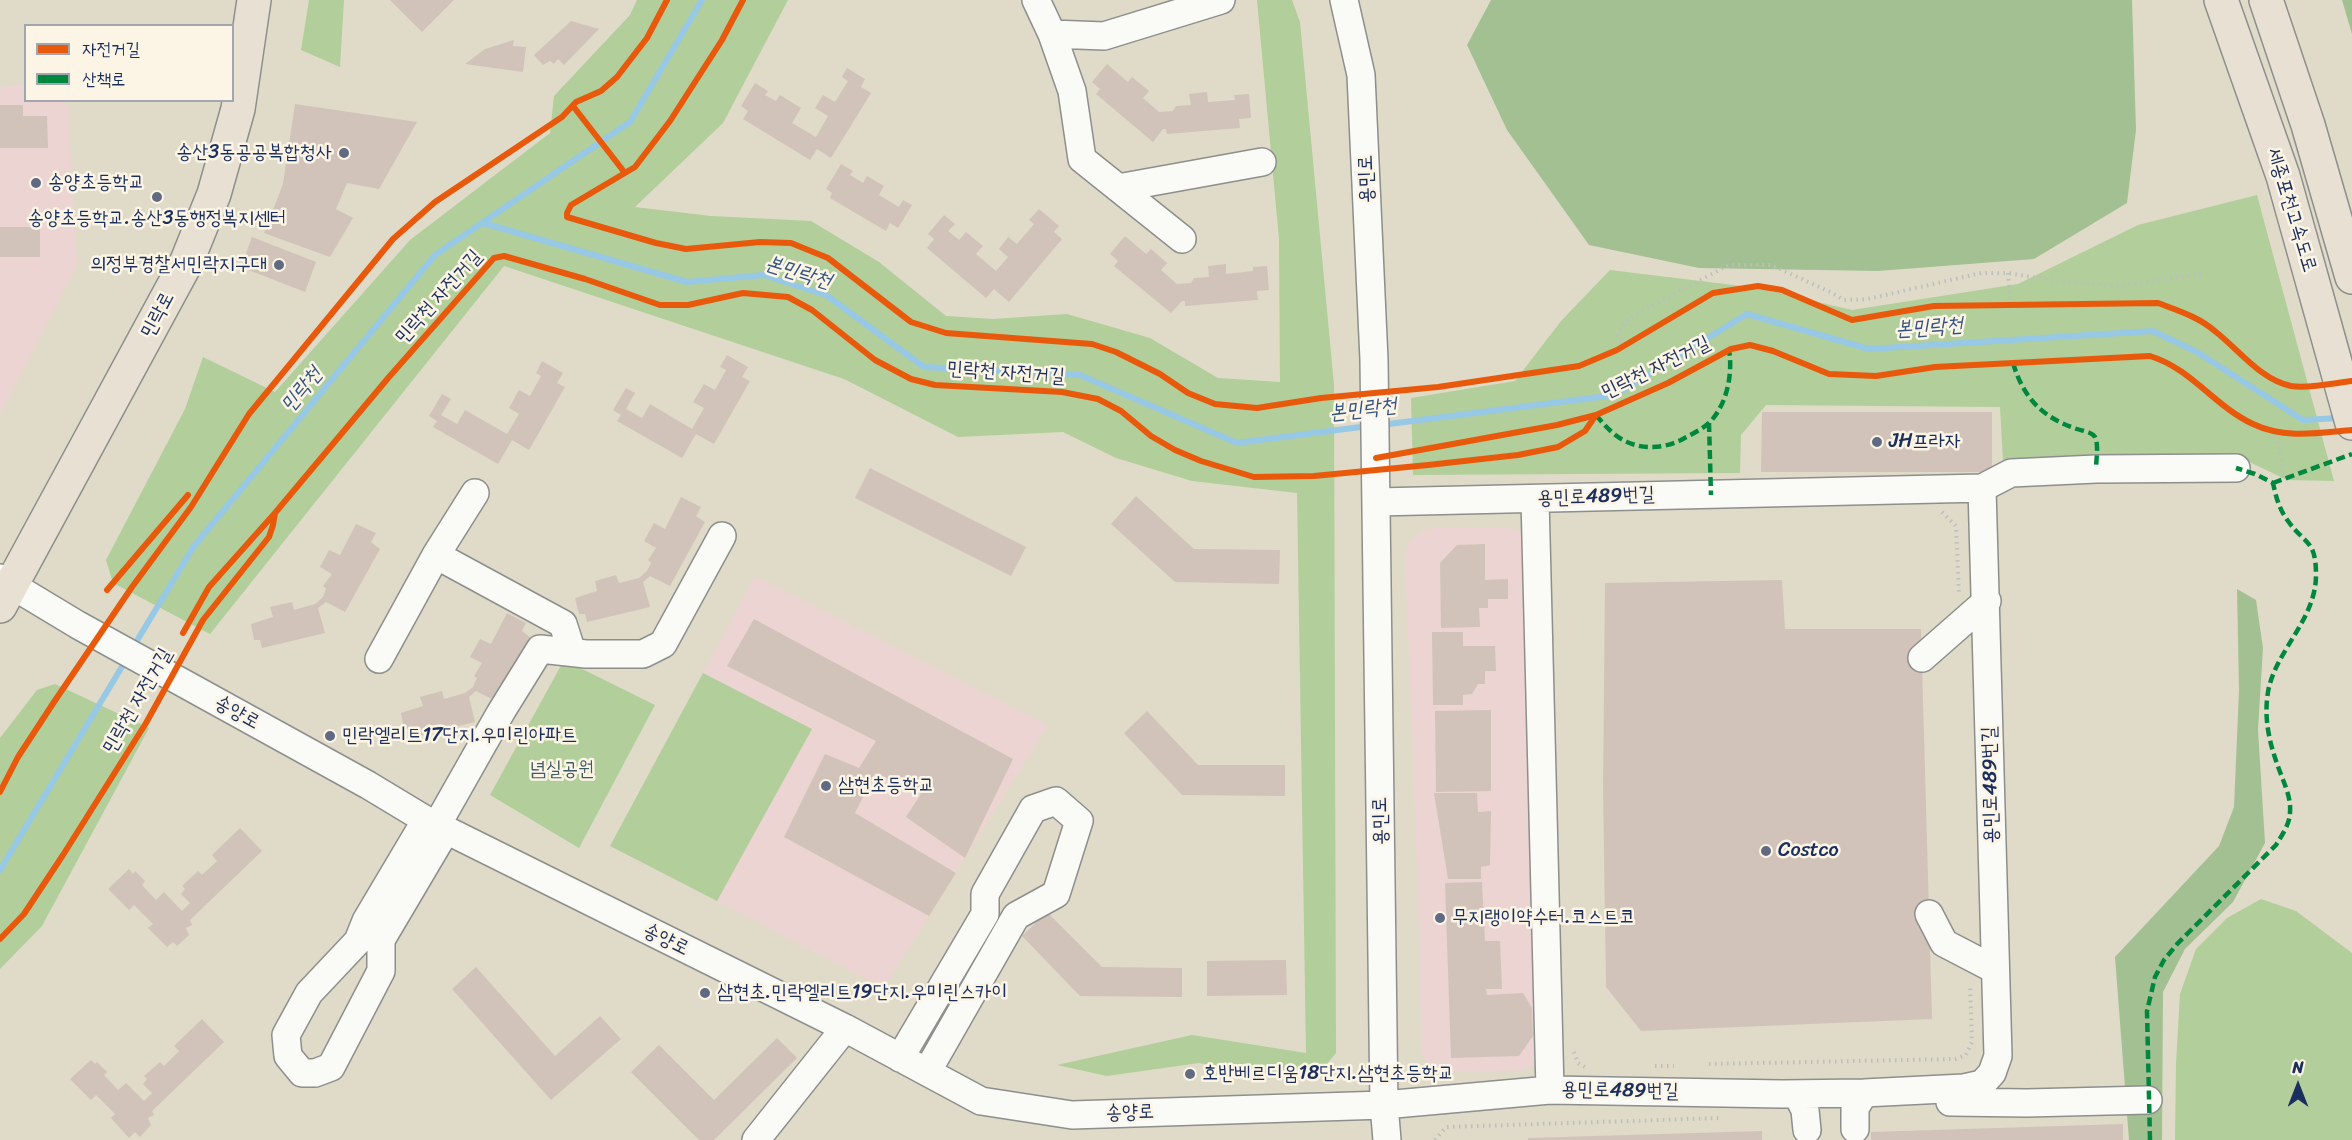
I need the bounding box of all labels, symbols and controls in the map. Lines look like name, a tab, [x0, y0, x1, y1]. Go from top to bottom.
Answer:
legend	[24, 24, 234, 102]
text: 자전거길	[82, 33, 140, 65]
text: 산책로	[82, 63, 125, 95]
place label: 송산3동공공복합청사	[176, 141, 332, 165]
street label: 세종포천고속도로	[2261, 145, 2321, 275]
marker: 송산3동공공복합청사	[337, 146, 351, 160]
street label: 용민로	[1354, 154, 1380, 204]
place label: 송양초등학교	[48, 171, 145, 195]
marker: 송양초등학교	[29, 176, 43, 190]
marker: 송양초등학교.송산3동행정복지센터	[150, 190, 164, 204]
place label: 송양초등학교.송산3동행정복지센터	[28, 207, 286, 231]
street label: 민락천 자전거길	[391, 245, 487, 349]
water label: 본민락천	[762, 251, 834, 295]
place label: 의정부경찰서민락지구대	[90, 253, 267, 277]
marker: 의정부경찰서민락지구대	[272, 258, 286, 272]
street label: 민락로	[136, 288, 180, 342]
water label: 본민락천	[1894, 313, 1964, 343]
street label: 민락천 자전거길	[1598, 331, 1714, 405]
street label: 민락천 자전거길	[946, 357, 1066, 389]
water label: 민락천	[276, 362, 328, 418]
water label: 본민락천	[1328, 393, 1398, 427]
place label: JH프라자	[1889, 430, 1961, 454]
marker: JH프라자	[1870, 435, 1884, 449]
street label: 용민로489번길	[1537, 483, 1655, 511]
street label: 민락천 자전거길	[98, 644, 178, 758]
street label: 송양로	[210, 691, 264, 735]
place label: 민락엘리트17단지.우미린아파트	[342, 724, 577, 748]
street label: 용민로489번길	[1978, 726, 2004, 844]
marker: 민락엘리트17단지.우미린아파트	[323, 729, 337, 743]
park label: 념실공원	[530, 758, 594, 782]
place label: 삼현초등학교	[838, 774, 935, 798]
marker: 삼현초등학교	[819, 779, 833, 793]
street label: 용민로	[1369, 797, 1393, 845]
place label: Costco	[1778, 839, 1839, 863]
marker: Costco	[1759, 844, 1773, 858]
place label: 무지랭이약수터.코스트코	[1452, 906, 1635, 930]
marker: 무지랭이약수터.코스트코	[1433, 911, 1447, 925]
street label: 송양로	[639, 919, 693, 961]
place label: 삼현초.민락엘리트19단지.우미린스카이	[717, 981, 1007, 1005]
marker: 삼현초.민락엘리트19단지.우미린스카이	[698, 986, 712, 1000]
text: N	[2292, 1053, 2304, 1082]
north arrow	[2268, 1056, 2328, 1116]
place label: 호반베르디움18단지.삼현초등학교	[1202, 1062, 1454, 1086]
marker: 호반베르디움18단지.삼현초등학교	[1183, 1067, 1197, 1081]
street label: 용민로489번길	[1561, 1078, 1679, 1104]
street label: 송양로	[1105, 1100, 1155, 1126]

